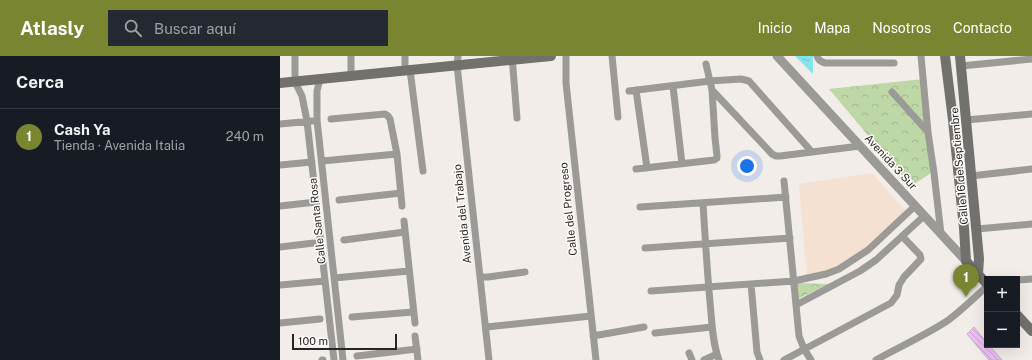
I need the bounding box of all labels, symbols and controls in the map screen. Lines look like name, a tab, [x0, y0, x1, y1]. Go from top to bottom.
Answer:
search box	[108, 10, 388, 46]
text: Atlasly	[20, 17, 84, 39]
icon: search	[122, 17, 144, 39]
text: Buscar aquí	[154, 20, 236, 37]
text: Inicio	[758, 20, 792, 36]
text: Mapa	[814, 20, 850, 36]
text: Nosotros	[872, 20, 931, 36]
text: Contacto	[953, 20, 1012, 36]
text: Cerca	[16, 72, 64, 92]
street label: Calle 16 de Septiembre	[948, 107, 970, 225]
text: Cash Ya	[54, 121, 110, 138]
text: 1	[26, 129, 32, 144]
text: 240 m	[226, 129, 264, 144]
street label: Avenida 3 Sur	[862, 132, 920, 192]
text: Tienda · Avenida Italia	[54, 138, 185, 153]
your location	[737, 156, 757, 176]
street label: Calle del Progreso	[557, 162, 579, 256]
street label: Avenida del Trabajo	[451, 164, 473, 264]
street label: Calle Santa Rosa	[307, 177, 327, 265]
pin: 1	[953, 264, 979, 297]
map controls	[984, 276, 1020, 348]
button: +	[984, 276, 1020, 312]
button: −	[984, 312, 1020, 348]
scale bar	[292, 332, 397, 351]
text: 100 m	[298, 335, 328, 347]

